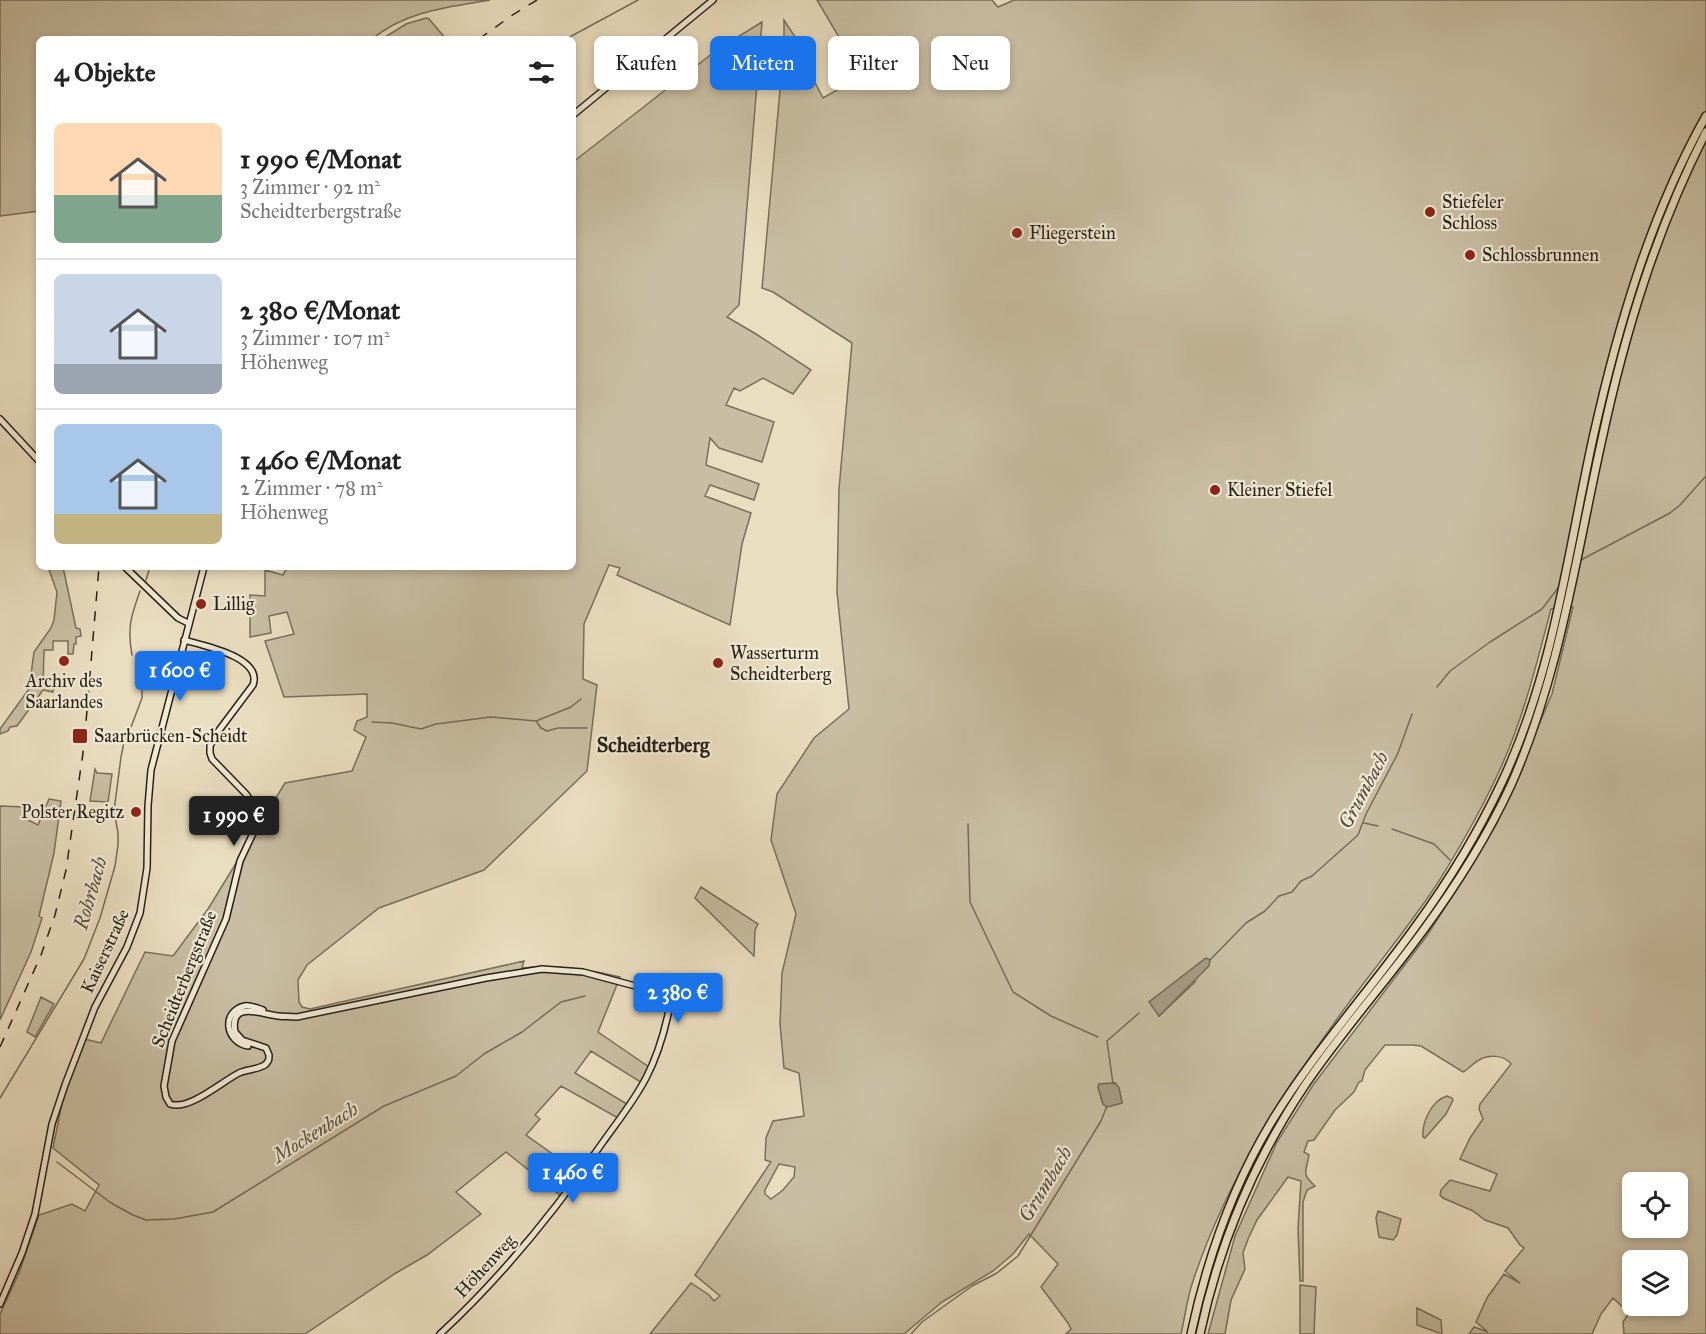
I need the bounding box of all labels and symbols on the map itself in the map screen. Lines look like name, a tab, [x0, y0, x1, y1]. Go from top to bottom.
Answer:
place label: Stiefeler Schloss	[1442, 191, 1504, 234]
marker: Stiefeler Schloss	[1423, 205, 1437, 219]
place label: Fliegerstein	[1029, 222, 1116, 245]
marker: Fliegerstein	[1010, 226, 1024, 240]
place label: Schlossbrunnen	[1482, 244, 1599, 266]
marker: Schlossbrunnen	[1463, 248, 1477, 262]
place label: Kleiner Stiefel	[1227, 479, 1332, 501]
marker: Kleiner Stiefel	[1208, 483, 1222, 497]
place label: Lillig	[213, 593, 255, 616]
marker: Lillig	[194, 597, 208, 611]
place label: Wasserturm Scheidterberg	[730, 642, 832, 686]
pin: 1 600 €	[125, 651, 235, 702]
marker: Archiv des Saarlandes	[57, 654, 71, 668]
marker: Wasserturm Scheidterberg	[711, 656, 725, 670]
place label: Archiv des Saarlandes	[25, 670, 103, 713]
place label: Saarbrücken-Scheidt	[94, 725, 248, 747]
marker: Saarbrücken-Scheidt	[71, 727, 89, 745]
district label: Scheidterberg	[597, 733, 710, 758]
water label: Grumbach	[1333, 747, 1393, 833]
pin: 1 990 €	[179, 796, 289, 847]
place label: Polster Regitz	[21, 801, 124, 824]
marker: Polster Regitz	[129, 805, 143, 819]
water label: Rohrbach	[68, 854, 112, 933]
street label: Kaiserstraße	[76, 905, 134, 997]
street label: Scheidterbergstraße	[147, 907, 222, 1051]
pin: 2 380 €	[623, 973, 733, 1024]
water label: Mockenbach	[266, 1096, 362, 1169]
water label: Grumbach	[1013, 1142, 1077, 1226]
pin: 1 460 €	[518, 1153, 628, 1204]
street label: Höhenweg	[450, 1229, 521, 1303]

